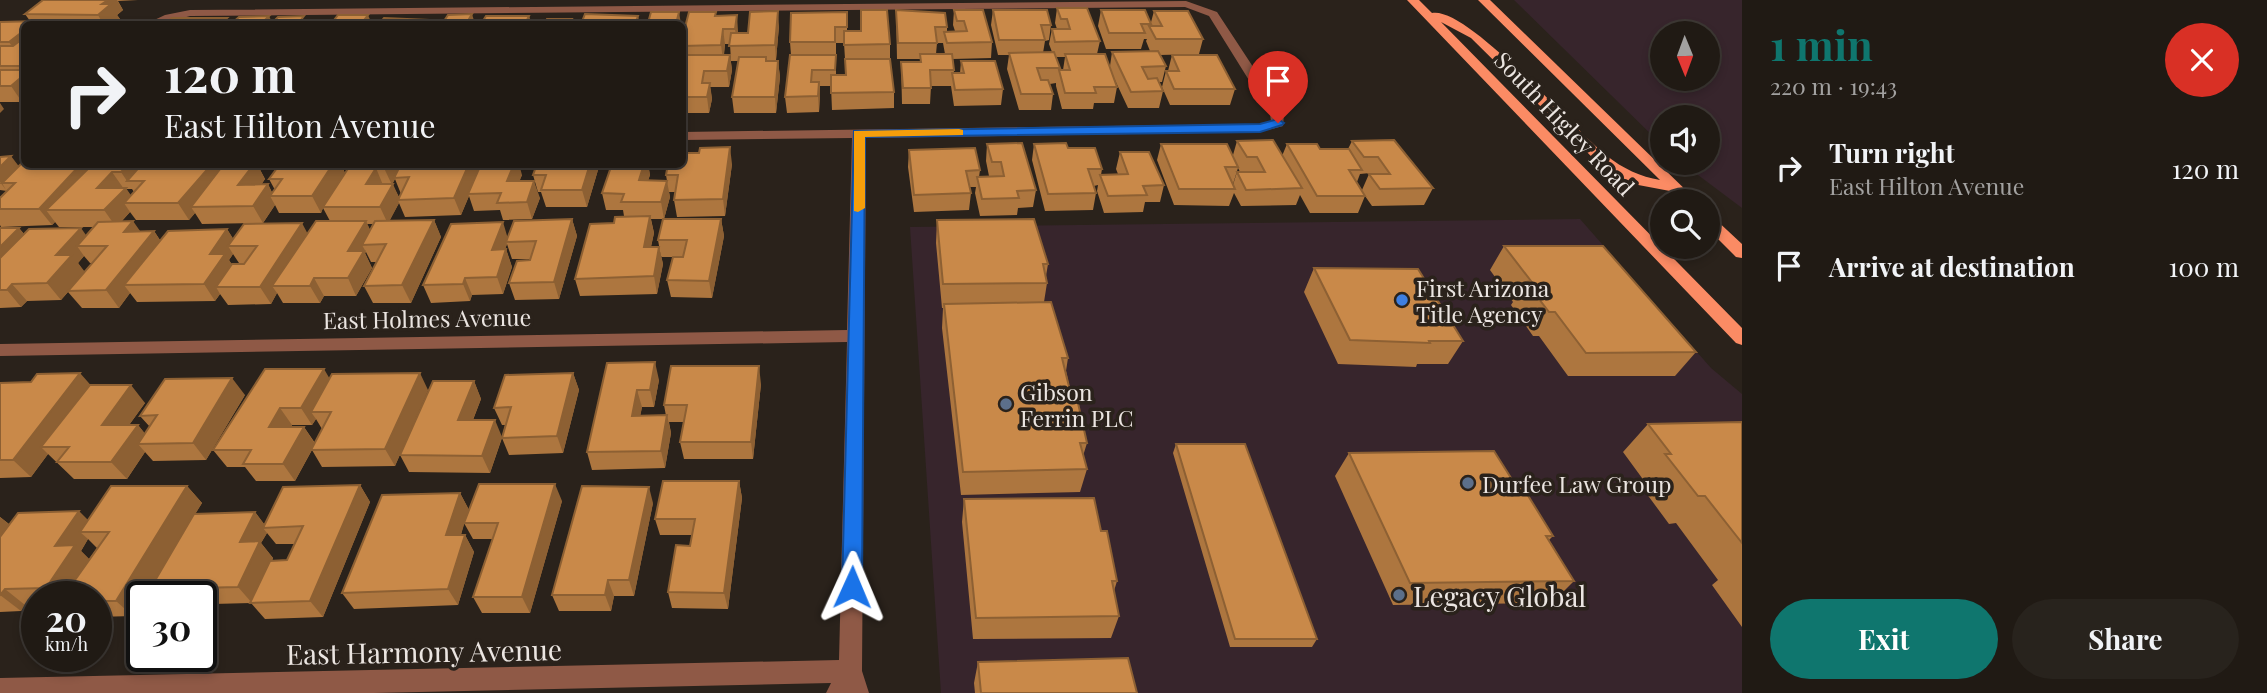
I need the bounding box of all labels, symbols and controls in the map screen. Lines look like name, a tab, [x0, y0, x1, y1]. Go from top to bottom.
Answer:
text: 1 min	[1770, 16, 1873, 72]
north arrow	[1650, 21, 1720, 91]
map controls	[1650, 21, 1720, 259]
button: close	[2165, 23, 2239, 97]
text: 120 m	[164, 40, 296, 105]
street label: South Higley Road	[1488, 44, 1642, 202]
icon: right	[49, 49, 140, 140]
pin	[1248, 51, 1308, 123]
icon: arrive	[1259, 62, 1297, 100]
text: 220 m · 19:43	[1770, 70, 1897, 101]
text: East Hilton Avenue	[164, 103, 436, 146]
button: sound	[1650, 105, 1720, 175]
text: Turn right	[1829, 135, 1955, 170]
icon: right	[1770, 149, 1808, 187]
text: 120 m	[2172, 151, 2239, 186]
text: East Hilton Avenue	[1829, 170, 2024, 201]
button: search	[1650, 189, 1720, 259]
icon: arrive	[1770, 247, 1808, 285]
text: Arrive at destination	[1829, 249, 2075, 284]
text: 100 m	[2169, 249, 2239, 284]
place label: First Arizona Title Agency	[1416, 272, 1550, 329]
marker: First Arizona Title Agency	[1394, 292, 1410, 308]
street label: East Holmes Avenue	[323, 301, 531, 335]
place label: Gibson Ferrin PLC	[1020, 376, 1134, 433]
marker: Gibson Ferrin PLC	[998, 396, 1014, 412]
place label: Durfee Law Group	[1482, 468, 1671, 499]
marker: Durfee Law Group	[1460, 475, 1476, 491]
position arrow	[815, 550, 889, 624]
place label: Legacy Global	[1413, 577, 1586, 614]
speed limit sign: 30	[126, 581, 217, 672]
marker: Legacy Global	[1391, 587, 1407, 603]
text: 20	[46, 594, 87, 641]
button: Exit	[1770, 599, 1998, 679]
button: Share	[2012, 599, 2239, 679]
street label: East Harmony Avenue	[286, 630, 562, 672]
text: km/h	[45, 632, 88, 656]

